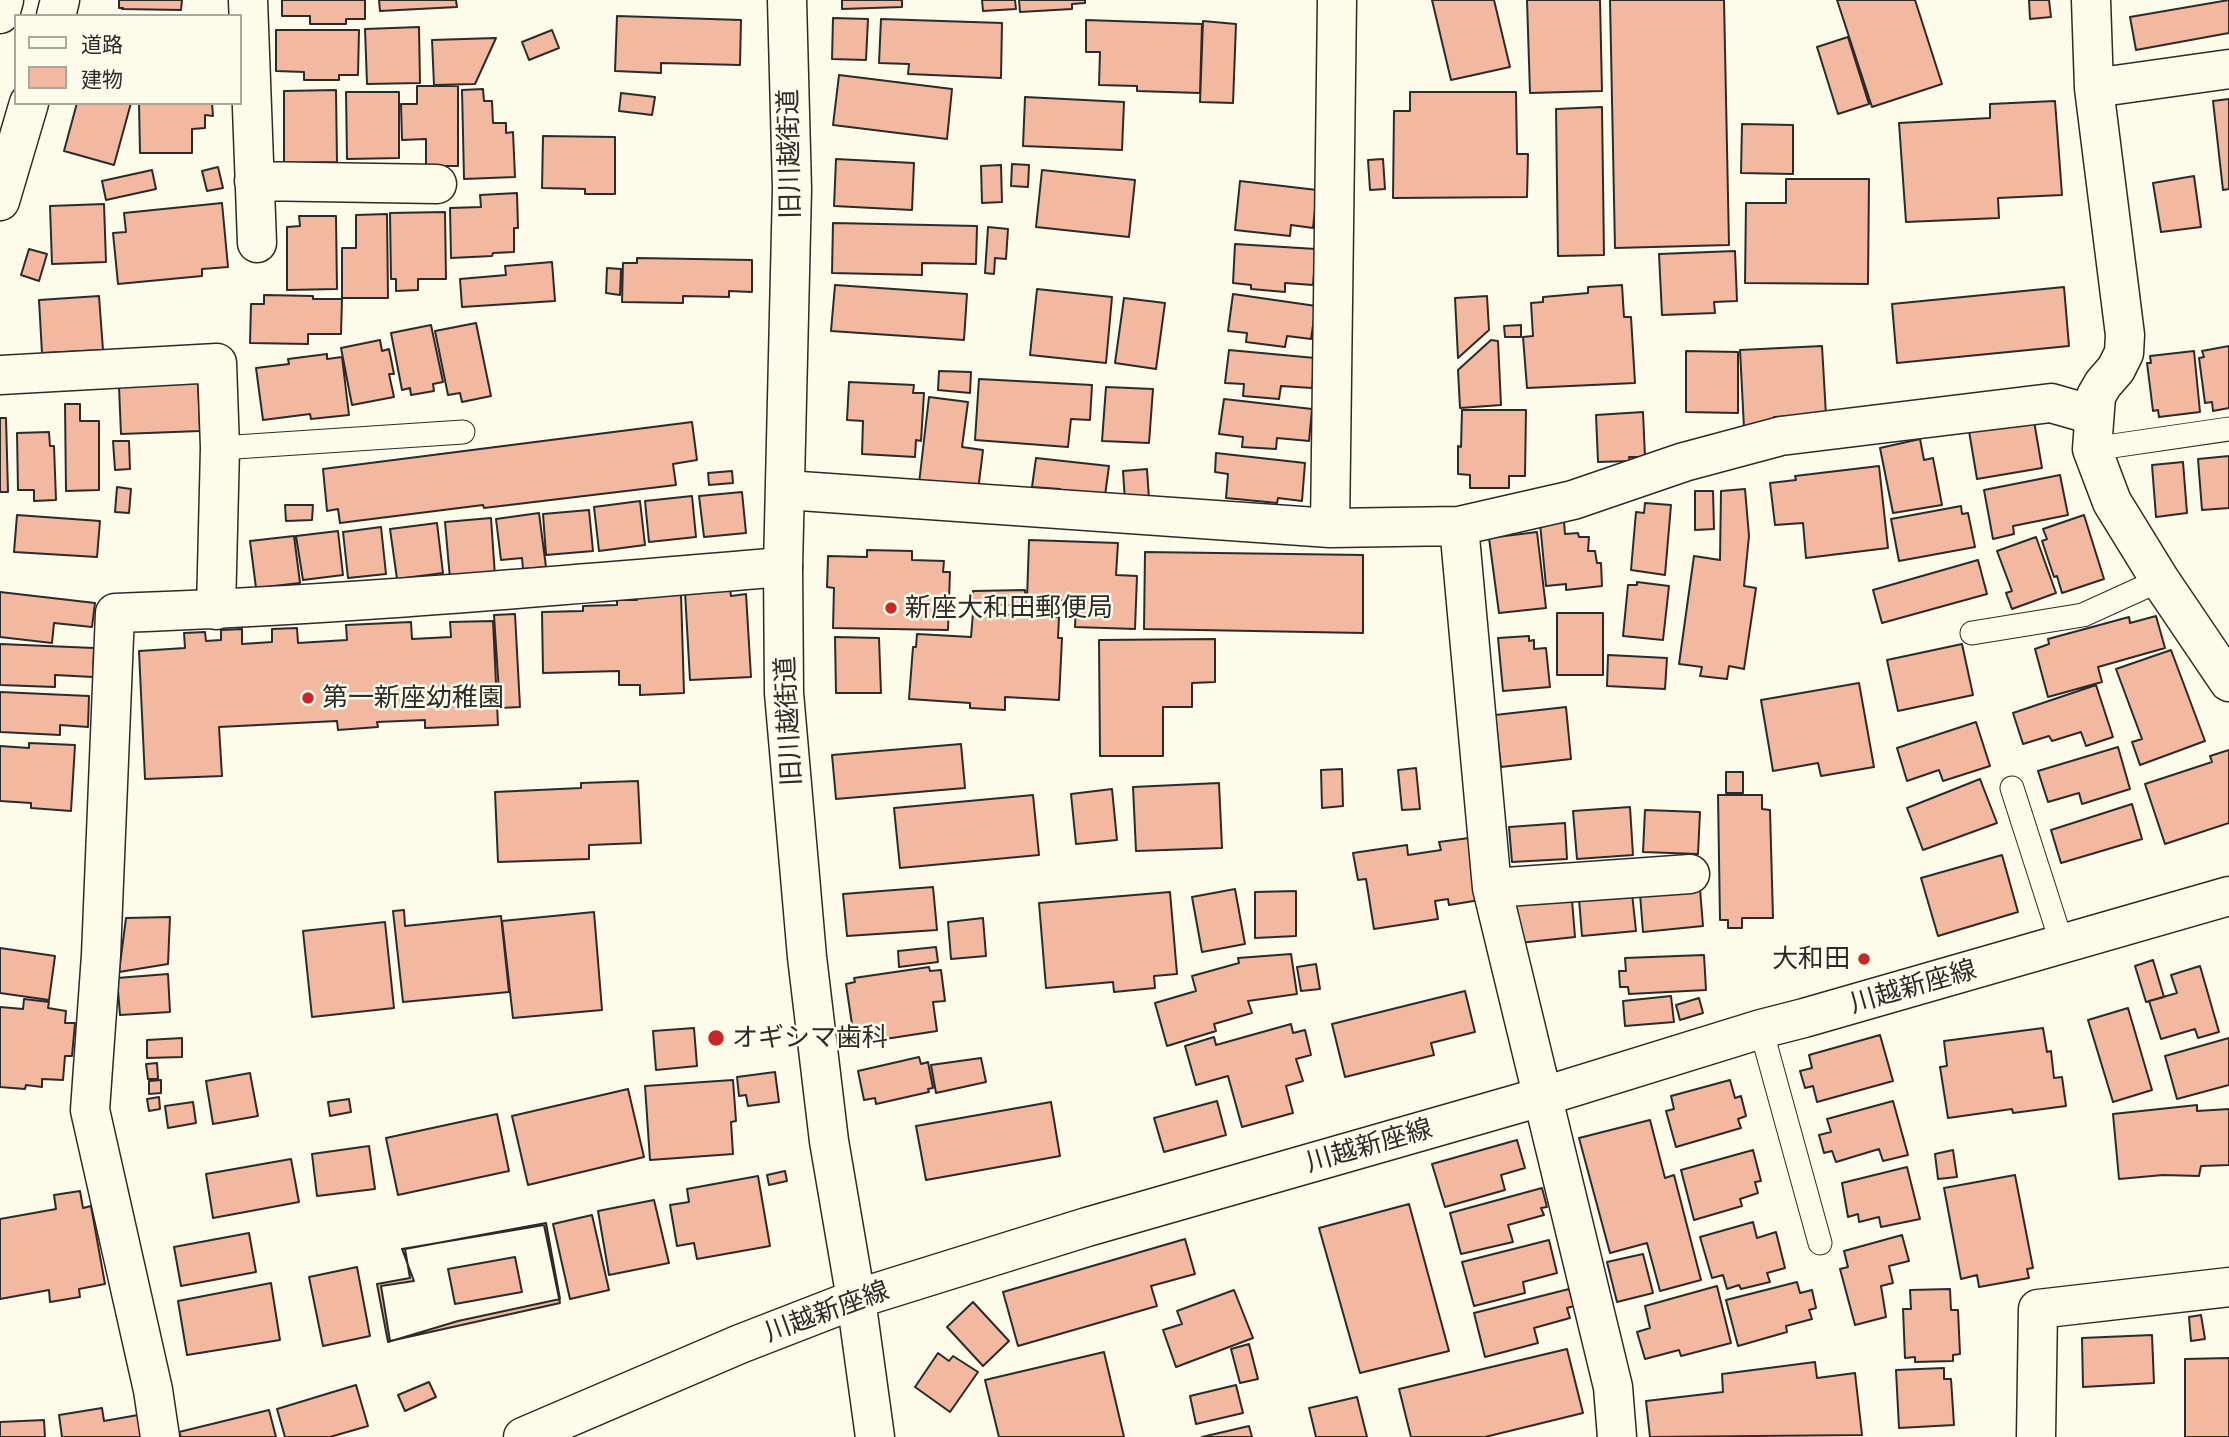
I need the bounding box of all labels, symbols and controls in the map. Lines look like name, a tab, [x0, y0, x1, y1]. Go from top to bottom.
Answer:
legend	[14, 14, 242, 105]
text: 道路	[81, 35, 123, 56]
text: 建物	[81, 70, 123, 91]
street label: 旧川越街道	[773, 89, 807, 219]
place label: 新座大和田郵便局	[905, 592, 1113, 624]
marker: 新座大和田郵便局	[883, 600, 899, 616]
street label: 旧川越街道	[770, 655, 808, 787]
place label: 第一新座幼稚園	[322, 682, 504, 714]
marker: 第一新座幼稚園	[300, 690, 316, 706]
place label: 大和田	[1772, 943, 1850, 975]
marker: 大和田	[1856, 951, 1872, 967]
street label: 川越新座線	[1846, 954, 1980, 1020]
place label: オギシマ歯科	[732, 1022, 888, 1054]
marker: オギシマ歯科	[706, 1028, 726, 1048]
street label: 川越新座線	[1302, 1113, 1436, 1179]
street label: 川越新座線	[761, 1275, 893, 1349]

